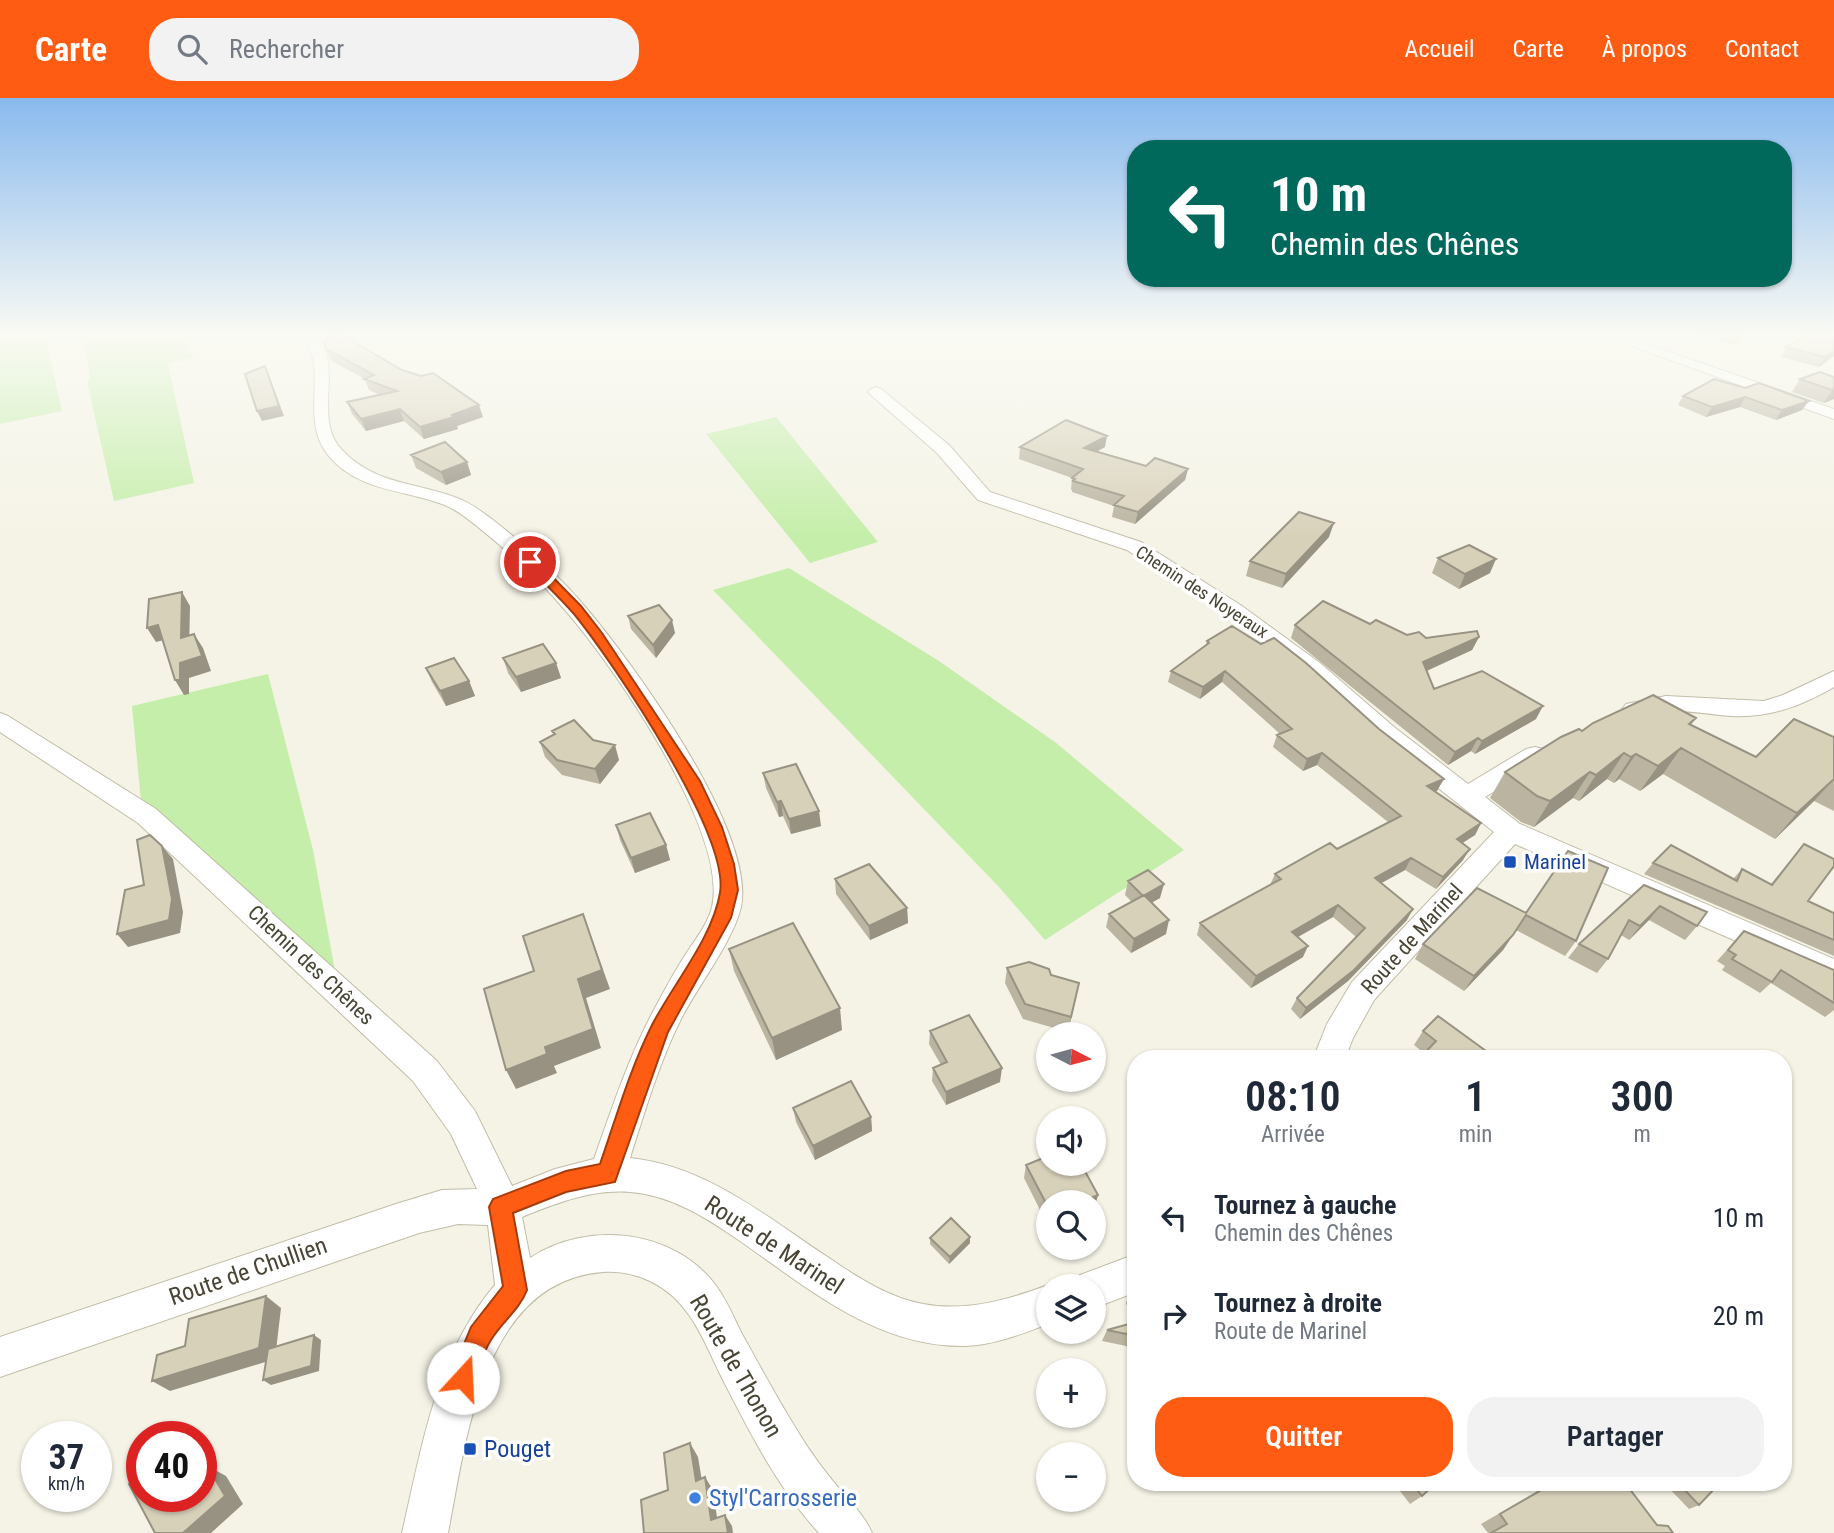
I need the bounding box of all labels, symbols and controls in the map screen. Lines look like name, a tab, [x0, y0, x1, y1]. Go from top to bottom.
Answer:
search box	[149, 18, 639, 81]
text: Carte	[35, 30, 107, 69]
icon: search	[173, 30, 211, 68]
text: Rechercher	[229, 34, 344, 64]
text: Accueil	[1405, 35, 1474, 63]
text: Carte	[1512, 35, 1564, 63]
text: À propos	[1602, 35, 1687, 63]
text: Contact	[1725, 35, 1799, 63]
text: 10 m	[1270, 166, 1367, 223]
icon: left	[1155, 168, 1246, 259]
text: Chemin des Chênes	[1270, 225, 1519, 263]
pin	[500, 532, 560, 592]
street label: Chemin des Noyeraux	[1132, 541, 1273, 642]
icon: arrive	[511, 543, 549, 581]
place label: Marinel	[1524, 850, 1586, 874]
marker: Marinel	[1502, 854, 1518, 870]
street label: Route de Marinel	[1356, 879, 1468, 999]
street label: Chemin des Chênes	[243, 900, 379, 1030]
north arrow	[1036, 1022, 1106, 1092]
map controls	[1036, 1022, 1106, 1512]
text: 08:10	[1245, 1072, 1341, 1121]
text: 1	[1465, 1072, 1486, 1121]
text: 300	[1611, 1072, 1674, 1121]
button: sound	[1036, 1106, 1106, 1176]
text: Arrivée	[1261, 1121, 1325, 1148]
text: min	[1459, 1121, 1492, 1148]
text: m	[1634, 1121, 1651, 1148]
street label: Route de Marinel	[699, 1190, 849, 1300]
button: search	[1036, 1190, 1106, 1260]
text: Tournez à gauche	[1214, 1190, 1396, 1220]
icon: left	[1155, 1199, 1193, 1237]
text: 10 m	[1713, 1203, 1764, 1233]
text: Chemin des Chênes	[1214, 1220, 1393, 1247]
street label: Route de Chullien	[165, 1231, 331, 1311]
button: layers	[1036, 1274, 1106, 1344]
text: Tournez à droite	[1214, 1288, 1382, 1318]
street label: Route de Thonon	[684, 1290, 788, 1442]
icon: right	[1155, 1297, 1193, 1335]
text: 20 m	[1713, 1301, 1764, 1331]
text: Route de Marinel	[1214, 1318, 1367, 1345]
position arrow	[426, 1341, 500, 1415]
button: +	[1036, 1358, 1106, 1428]
button: Quitter	[1155, 1397, 1453, 1477]
button: Partager	[1467, 1397, 1764, 1477]
speed limit sign: 40	[126, 1421, 217, 1512]
place label: Pouget	[484, 1435, 551, 1463]
text: 37	[49, 1437, 84, 1478]
marker: Pouget	[462, 1441, 478, 1457]
button: −	[1036, 1442, 1106, 1512]
text: km/h	[48, 1473, 85, 1494]
place label: Styl'Carrosserie	[709, 1484, 857, 1512]
marker: Styl'Carrosserie	[687, 1490, 703, 1506]

